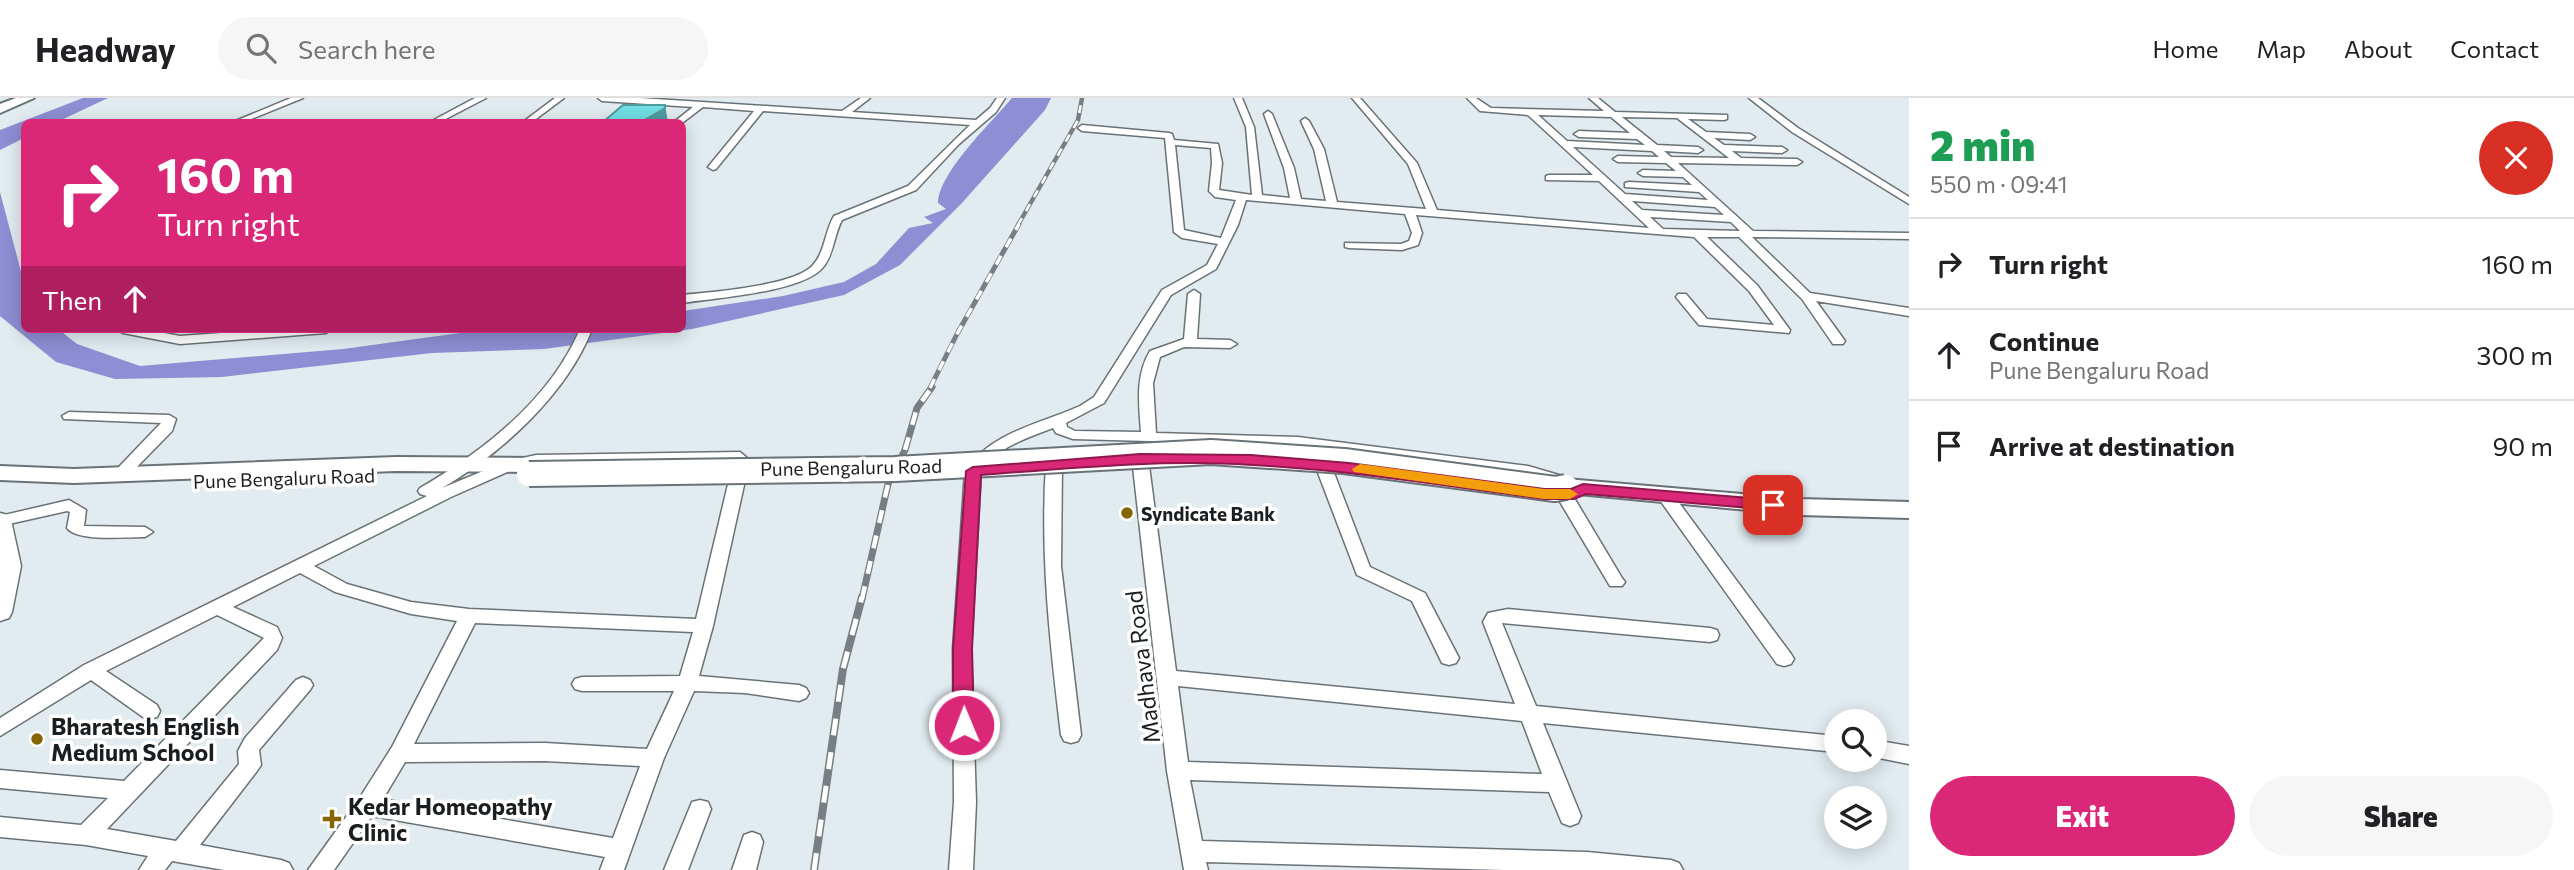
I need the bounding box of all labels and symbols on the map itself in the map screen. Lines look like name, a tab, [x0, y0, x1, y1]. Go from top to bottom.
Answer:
street label: Pune Bengaluru Road	[760, 454, 942, 480]
street label: Pune Bengaluru Road	[193, 463, 375, 493]
pin	[1743, 475, 1803, 535]
place label: Syndicate Bank	[1141, 502, 1275, 525]
marker: Syndicate Bank	[1119, 505, 1135, 521]
street label: Madhava Road	[1119, 589, 1165, 745]
position arrow	[927, 688, 1001, 762]
place label: Bharatesh English Medium School	[51, 712, 240, 766]
marker: Bharatesh English Medium School	[29, 731, 45, 747]
place label: Kedar Homeopathy Clinic	[348, 792, 553, 846]
marker: Kedar Homeopathy Clinic	[322, 809, 342, 829]

